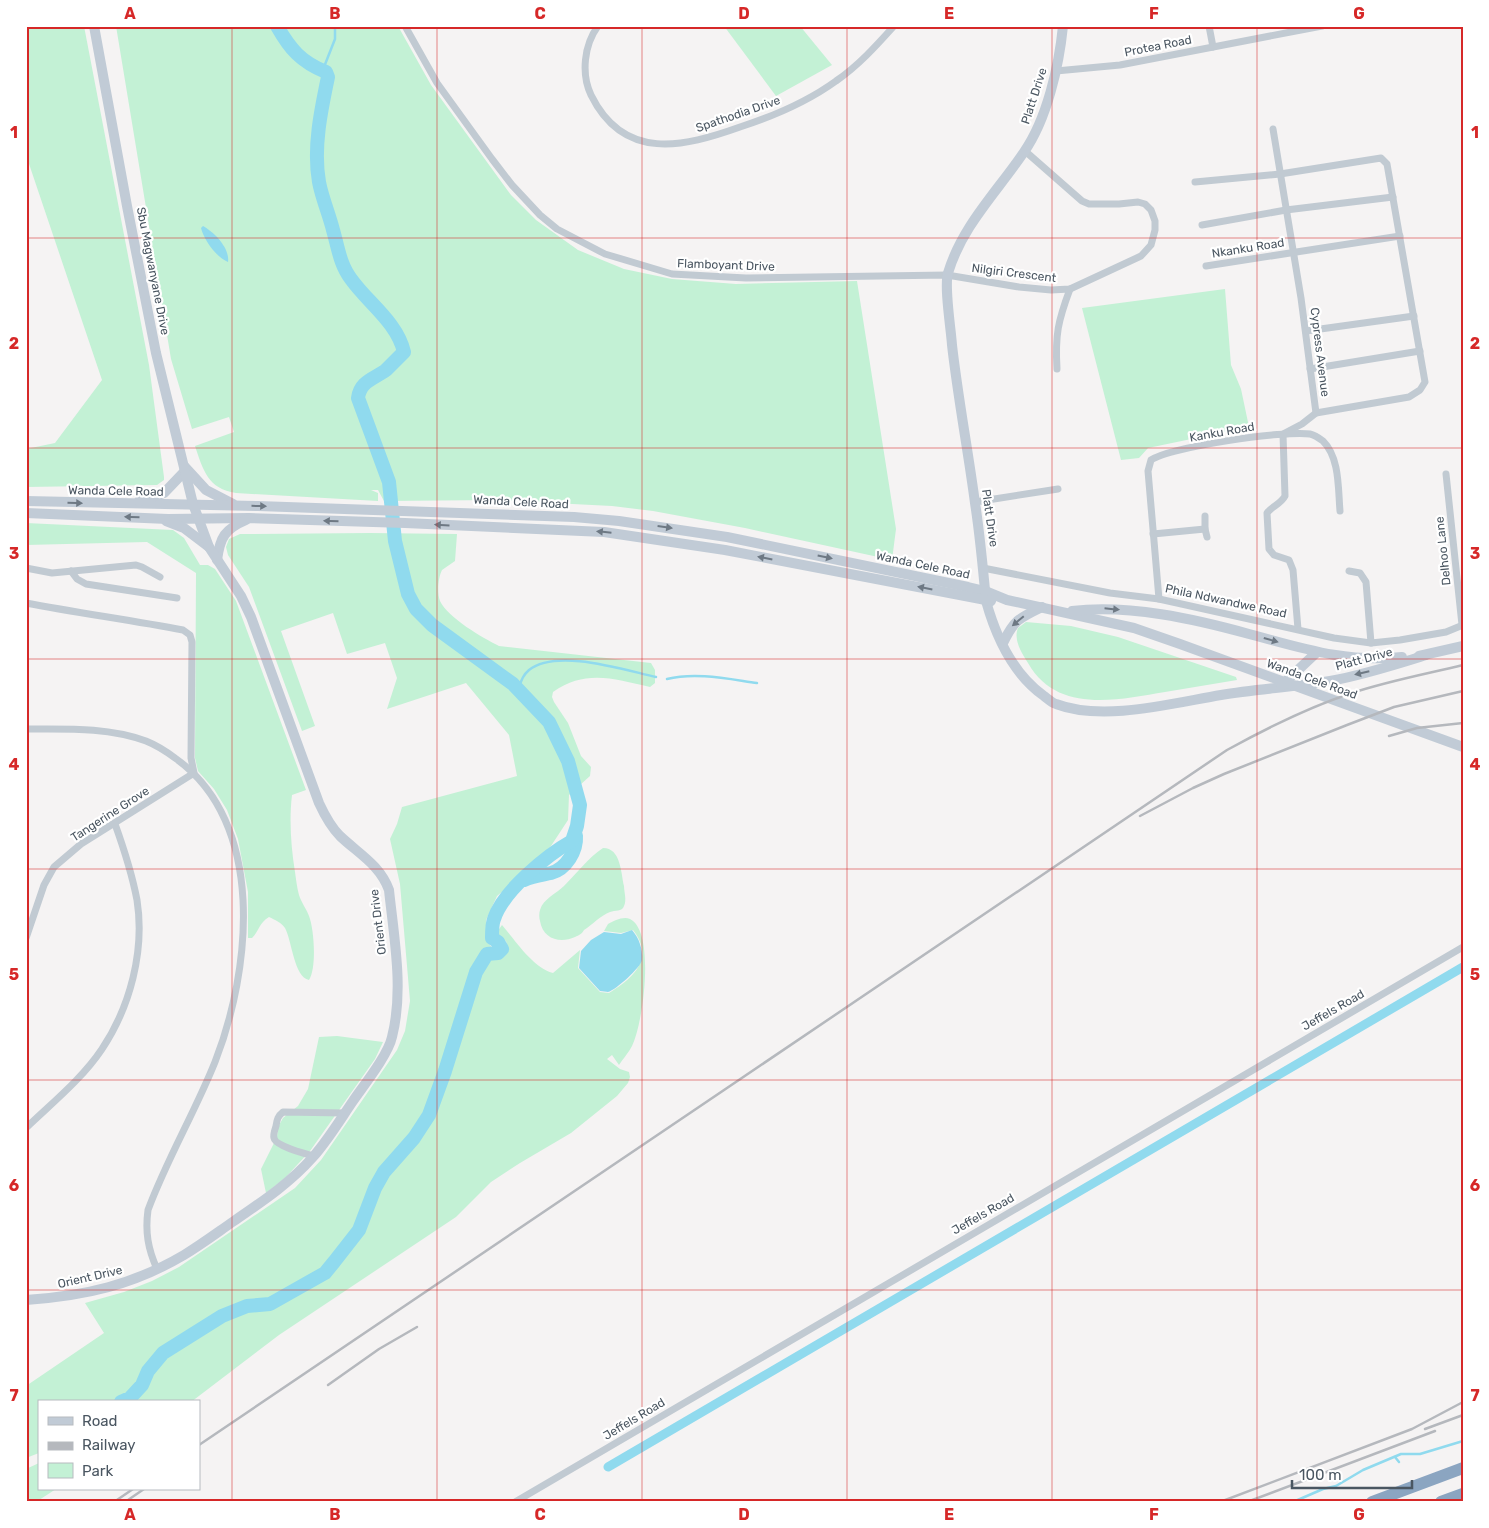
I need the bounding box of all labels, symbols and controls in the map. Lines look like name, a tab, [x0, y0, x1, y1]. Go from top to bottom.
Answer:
text: A	[124, 4, 136, 23]
text: B	[329, 4, 341, 23]
text: C	[534, 4, 546, 23]
text: D	[738, 4, 750, 23]
text: E	[944, 4, 954, 23]
text: F	[1149, 4, 1159, 23]
text: G	[1353, 4, 1365, 23]
street label: Protea Road	[1123, 33, 1193, 59]
street label: Platt Drive	[1018, 66, 1050, 126]
street label: Spathodia Drive	[694, 93, 782, 135]
text: 1	[10, 123, 18, 142]
text: 1	[1471, 123, 1479, 142]
street label: Sbu Magwanyane Drive	[134, 206, 172, 336]
street label: Nkanku Road	[1211, 235, 1285, 261]
street label: Flamboyant Drive	[677, 256, 775, 274]
street label: Nilgiri Crescent	[971, 261, 1057, 285]
street label: Cypress Avenue	[1308, 307, 1332, 398]
text: 2	[9, 334, 19, 353]
text: 2	[1470, 334, 1480, 353]
street label: Kanku Road	[1188, 419, 1256, 445]
street label: Wanda Cele Road	[68, 483, 164, 499]
street label: Platt Drive	[979, 488, 1001, 548]
street label: Wanda Cele Road	[473, 493, 569, 511]
one-way arrow	[67, 499, 83, 507]
one-way arrow	[251, 502, 267, 510]
one-way arrow	[124, 513, 140, 521]
street label: Delhoo Lane	[1432, 516, 1454, 586]
one-way arrow	[323, 517, 339, 525]
one-way arrow	[434, 521, 450, 529]
one-way arrow	[658, 523, 674, 531]
one-way arrow	[596, 528, 612, 536]
text: 3	[9, 544, 19, 563]
text: 3	[1470, 544, 1480, 563]
street label: Wanda Cele Road	[875, 548, 971, 582]
one-way arrow	[756, 553, 772, 561]
one-way arrow	[818, 553, 834, 561]
street label: Phila Ndwandwe Road	[1164, 581, 1288, 621]
one-way arrow	[916, 583, 932, 591]
one-way arrow	[1104, 605, 1120, 613]
one-way arrow	[1012, 615, 1025, 626]
one-way arrow	[1264, 637, 1279, 645]
street label: Platt Drive	[1334, 645, 1394, 673]
street label: Wanda Cele Road	[1265, 656, 1359, 702]
one-way arrow	[1353, 670, 1369, 678]
text: 4	[9, 755, 20, 774]
text: 4	[1470, 755, 1481, 774]
street label: Tangerine Grove	[68, 783, 152, 845]
street label: Orient Drive	[367, 888, 389, 956]
text: 5	[9, 965, 19, 984]
text: 5	[1470, 965, 1480, 984]
street label: Jeffels Road	[1299, 987, 1367, 1033]
text: 6	[9, 1176, 19, 1195]
text: 6	[1470, 1176, 1480, 1195]
street label: Jeffels Road	[949, 1191, 1017, 1237]
street label: Orient Drive	[56, 1263, 124, 1291]
text: 7	[9, 1386, 19, 1405]
text: 7	[1470, 1386, 1480, 1405]
street label: Jeffels Road	[601, 1395, 667, 1443]
legend	[38, 1400, 200, 1490]
text: Road	[82, 1412, 118, 1430]
text: Railway	[82, 1436, 136, 1454]
scale bar	[1292, 1458, 1412, 1490]
text: Park	[82, 1462, 113, 1480]
text: 100 m	[1299, 1466, 1341, 1484]
text: A	[124, 1505, 136, 1524]
text: B	[329, 1505, 341, 1524]
text: C	[534, 1505, 546, 1524]
text: D	[738, 1505, 750, 1524]
text: E	[944, 1505, 954, 1524]
text: F	[1149, 1505, 1159, 1524]
text: G	[1353, 1505, 1365, 1524]

